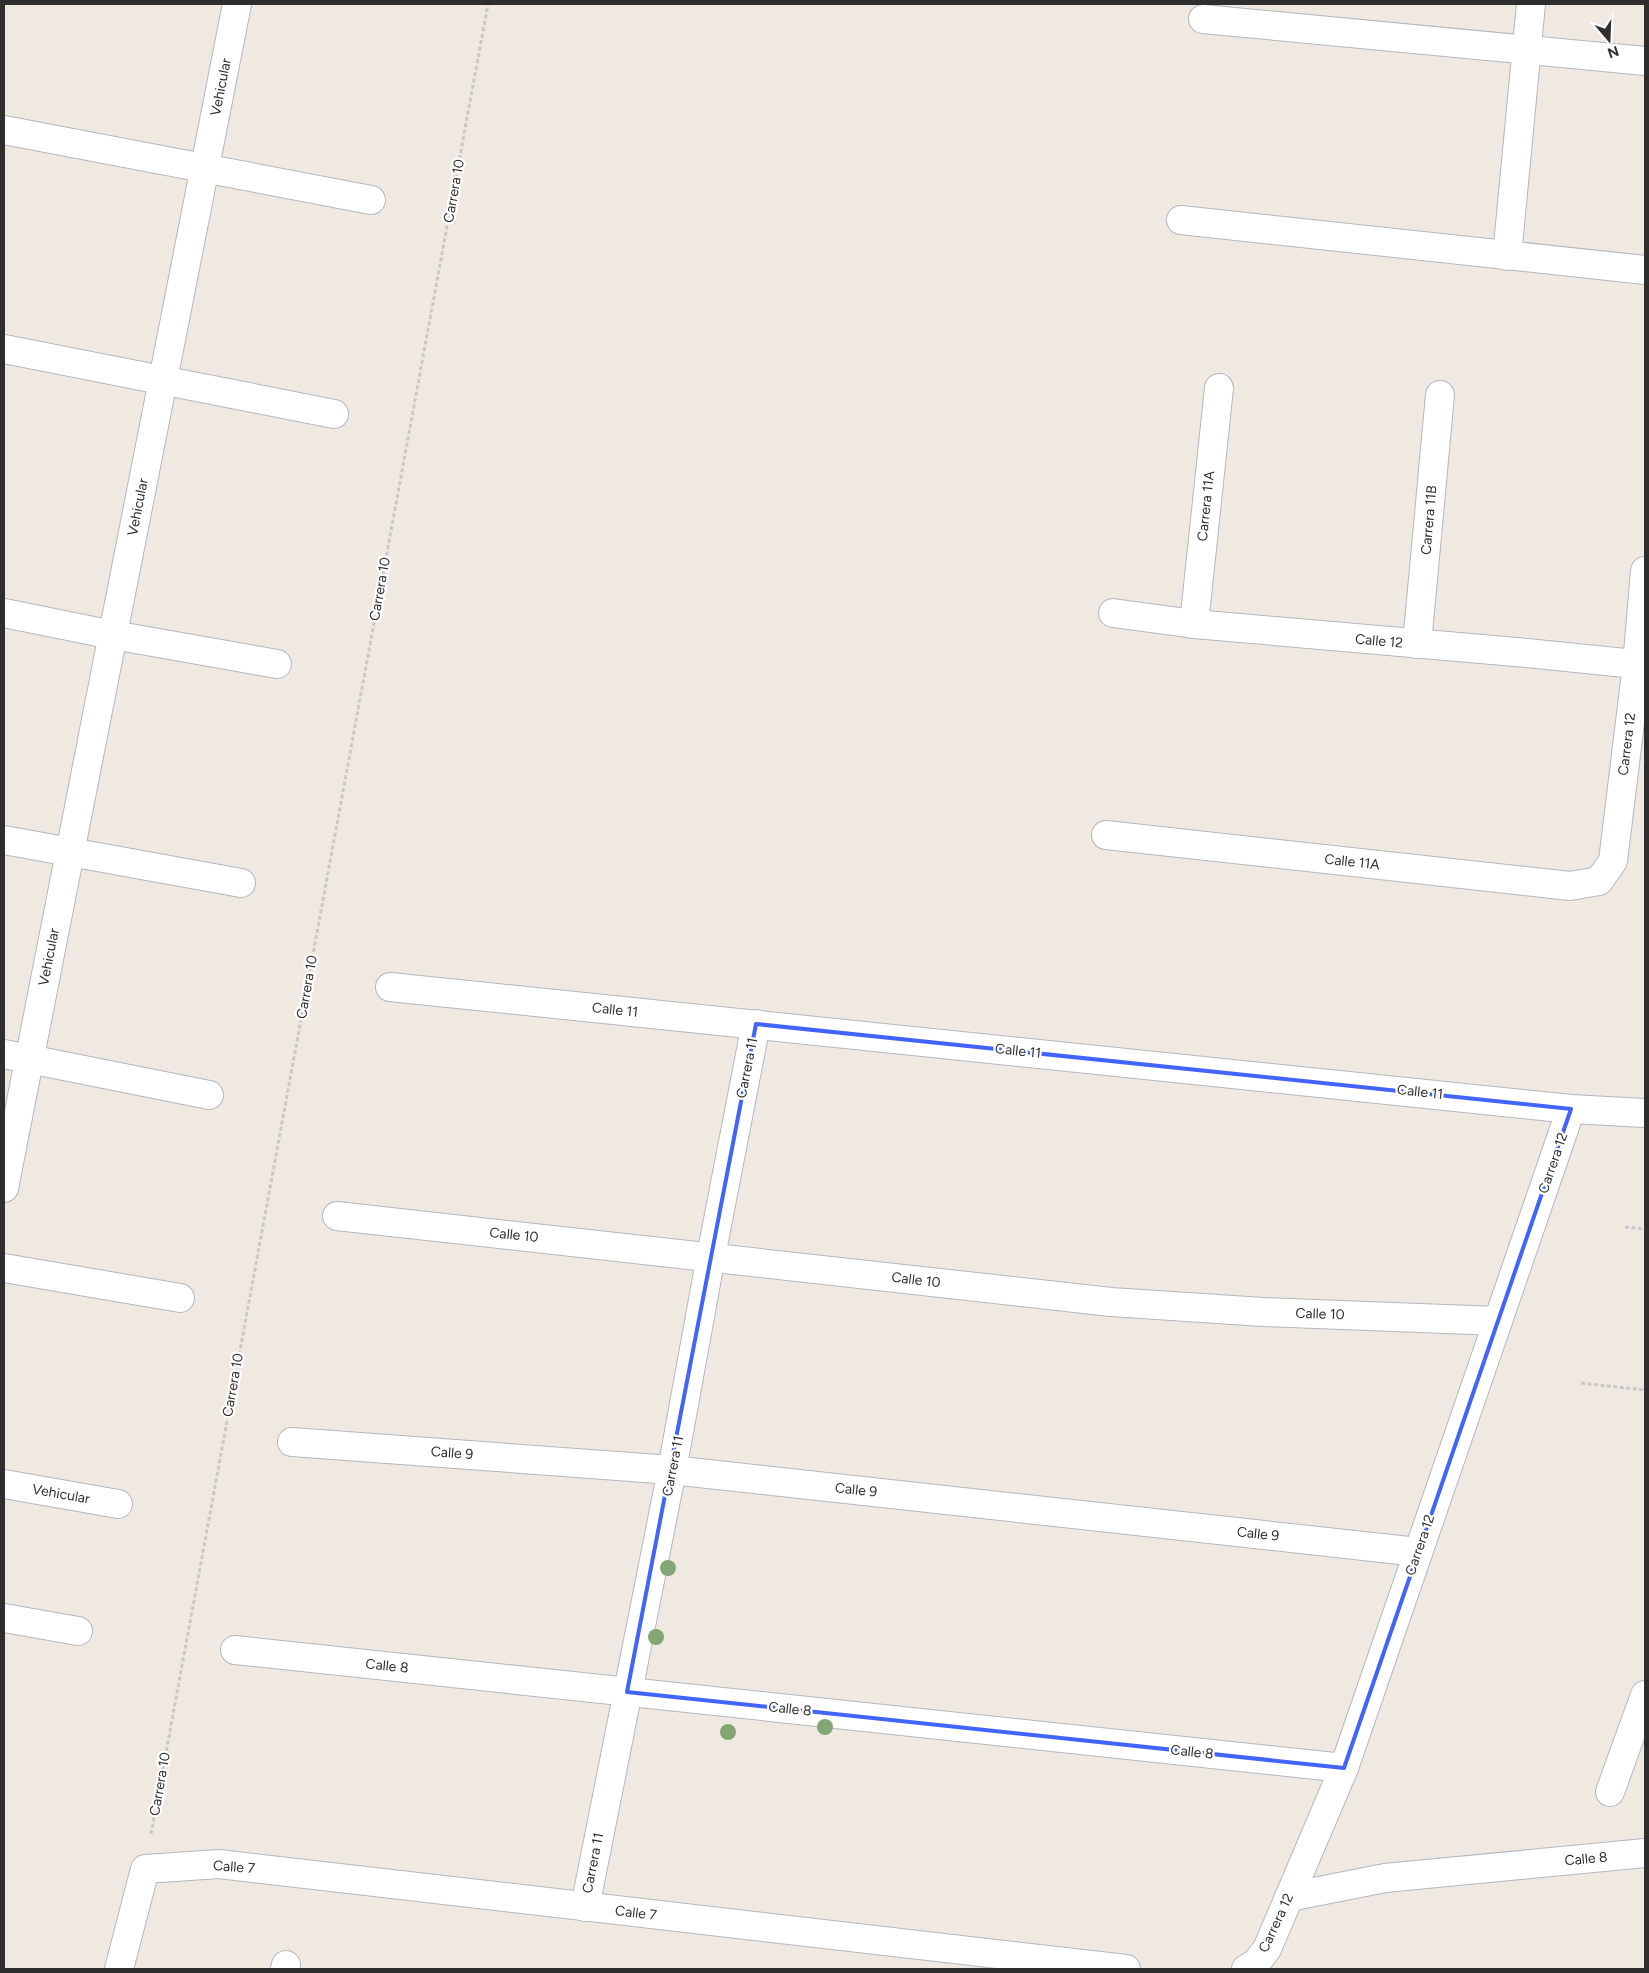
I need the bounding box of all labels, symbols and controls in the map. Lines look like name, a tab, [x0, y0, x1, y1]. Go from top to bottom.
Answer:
north arrow	[1584, 15, 1634, 65]
text: N	[1605, 42, 1621, 62]
street label: Vehicular	[207, 57, 235, 117]
street label: Carrera 10	[440, 158, 468, 224]
street label: Carrera 11A	[1194, 469, 1218, 542]
street label: Vehicular	[124, 477, 152, 537]
street label: Carrera 11B	[1417, 484, 1441, 556]
street label: Carrera 10	[366, 556, 394, 622]
street label: Calle 12	[1354, 630, 1404, 652]
street label: Carrera 12	[1615, 712, 1639, 776]
street label: Calle 11A	[1323, 851, 1381, 873]
street label: Vehicular	[35, 927, 63, 987]
street label: Carrera 10	[293, 954, 321, 1020]
street label: Calle 11	[591, 999, 639, 1021]
street label: Carrera 11	[733, 1036, 761, 1100]
street label: Calle 11	[994, 1040, 1042, 1062]
street label: Calle 11	[1396, 1081, 1444, 1103]
street label: Carrera 12	[1535, 1130, 1571, 1196]
street label: Calle 10	[489, 1224, 539, 1246]
street label: Calle 10	[891, 1269, 941, 1291]
street label: Calle 10	[1295, 1305, 1345, 1323]
street label: Carrera 10	[219, 1352, 247, 1418]
street label: Carrera 11	[659, 1434, 687, 1498]
street label: Calle 9	[430, 1443, 474, 1463]
street label: Calle 9	[834, 1479, 878, 1501]
street label: Vehicular	[31, 1481, 91, 1507]
street label: Carrera 12	[1402, 1512, 1438, 1578]
street label: Calle 9	[1236, 1523, 1280, 1545]
street label: Calle 8	[365, 1655, 409, 1677]
street label: Calle 8	[768, 1698, 812, 1720]
street label: Calle 8	[1170, 1741, 1214, 1763]
street label: Carrera 10	[146, 1751, 174, 1817]
street label: Carrera 11	[579, 1831, 607, 1895]
street label: Calle 8	[1564, 1849, 1608, 1869]
street label: Calle 7	[212, 1857, 256, 1877]
street label: Carrera 12	[1255, 1891, 1297, 1955]
street label: Calle 7	[614, 1902, 658, 1924]

